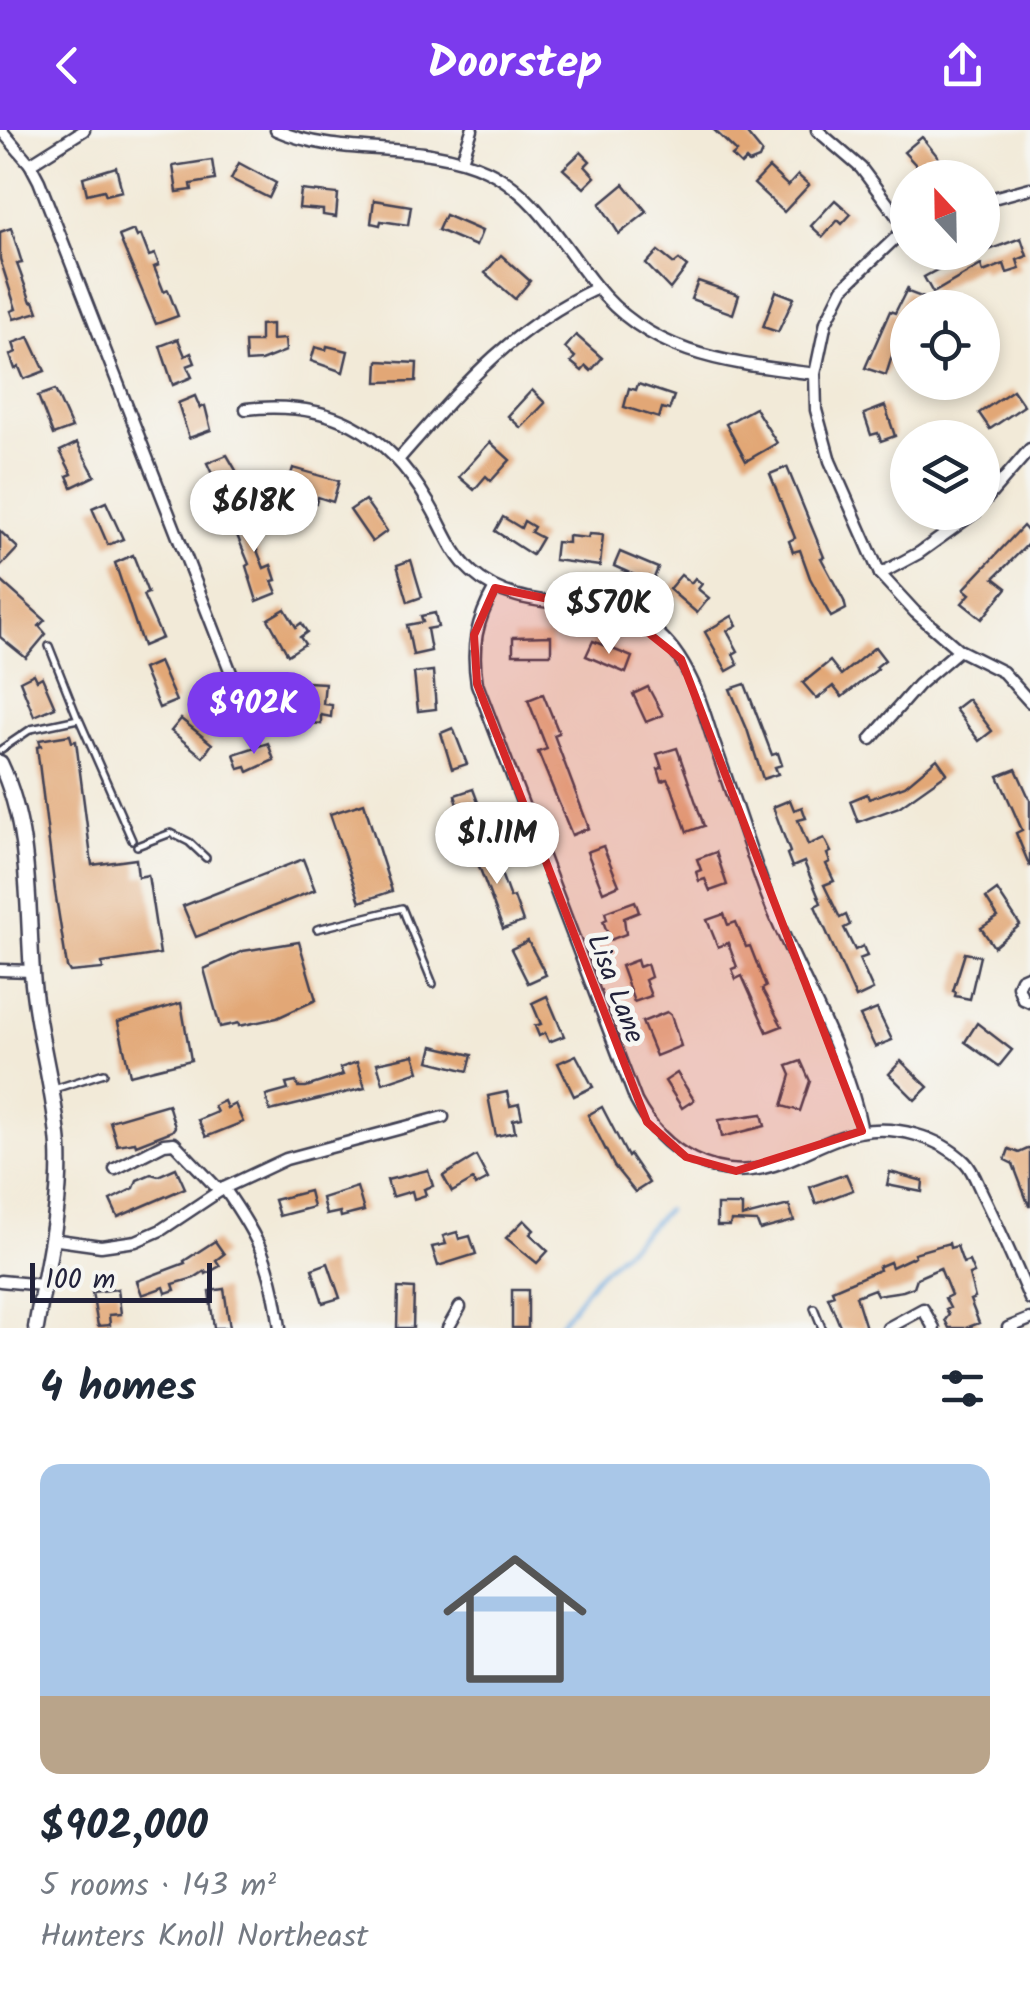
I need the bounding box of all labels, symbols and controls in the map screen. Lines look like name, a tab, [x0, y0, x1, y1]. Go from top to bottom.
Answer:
text: Doorstep	[428, 29, 602, 101]
icon: back	[40, 38, 95, 93]
icon: share	[935, 38, 990, 93]
north arrow	[890, 160, 1000, 270]
map controls	[890, 160, 1000, 530]
button: locate	[890, 290, 1000, 400]
button: layers	[890, 420, 1000, 530]
pin: $618K	[184, 470, 324, 555]
text: $618K	[212, 477, 296, 528]
pin: $570K	[539, 572, 679, 657]
text: $570K	[566, 579, 652, 630]
pin: $902K	[184, 672, 324, 757]
text: $902K	[209, 679, 299, 730]
pin: $1.11M	[416, 802, 578, 887]
text: $1.11M	[457, 809, 537, 860]
street label: Lisa Lane	[573, 928, 656, 1051]
scale bar	[30, 1258, 212, 1302]
text: 100 m	[45, 1258, 115, 1303]
text: 4 homes	[40, 1355, 196, 1422]
icon: filters	[935, 1361, 990, 1416]
icon: home	[425, 1529, 605, 1709]
text: $902,000	[40, 1794, 208, 1861]
text: 5 rooms · 143 m²	[40, 1861, 276, 1912]
text: Hunters Knoll Northeast	[40, 1912, 368, 1963]

